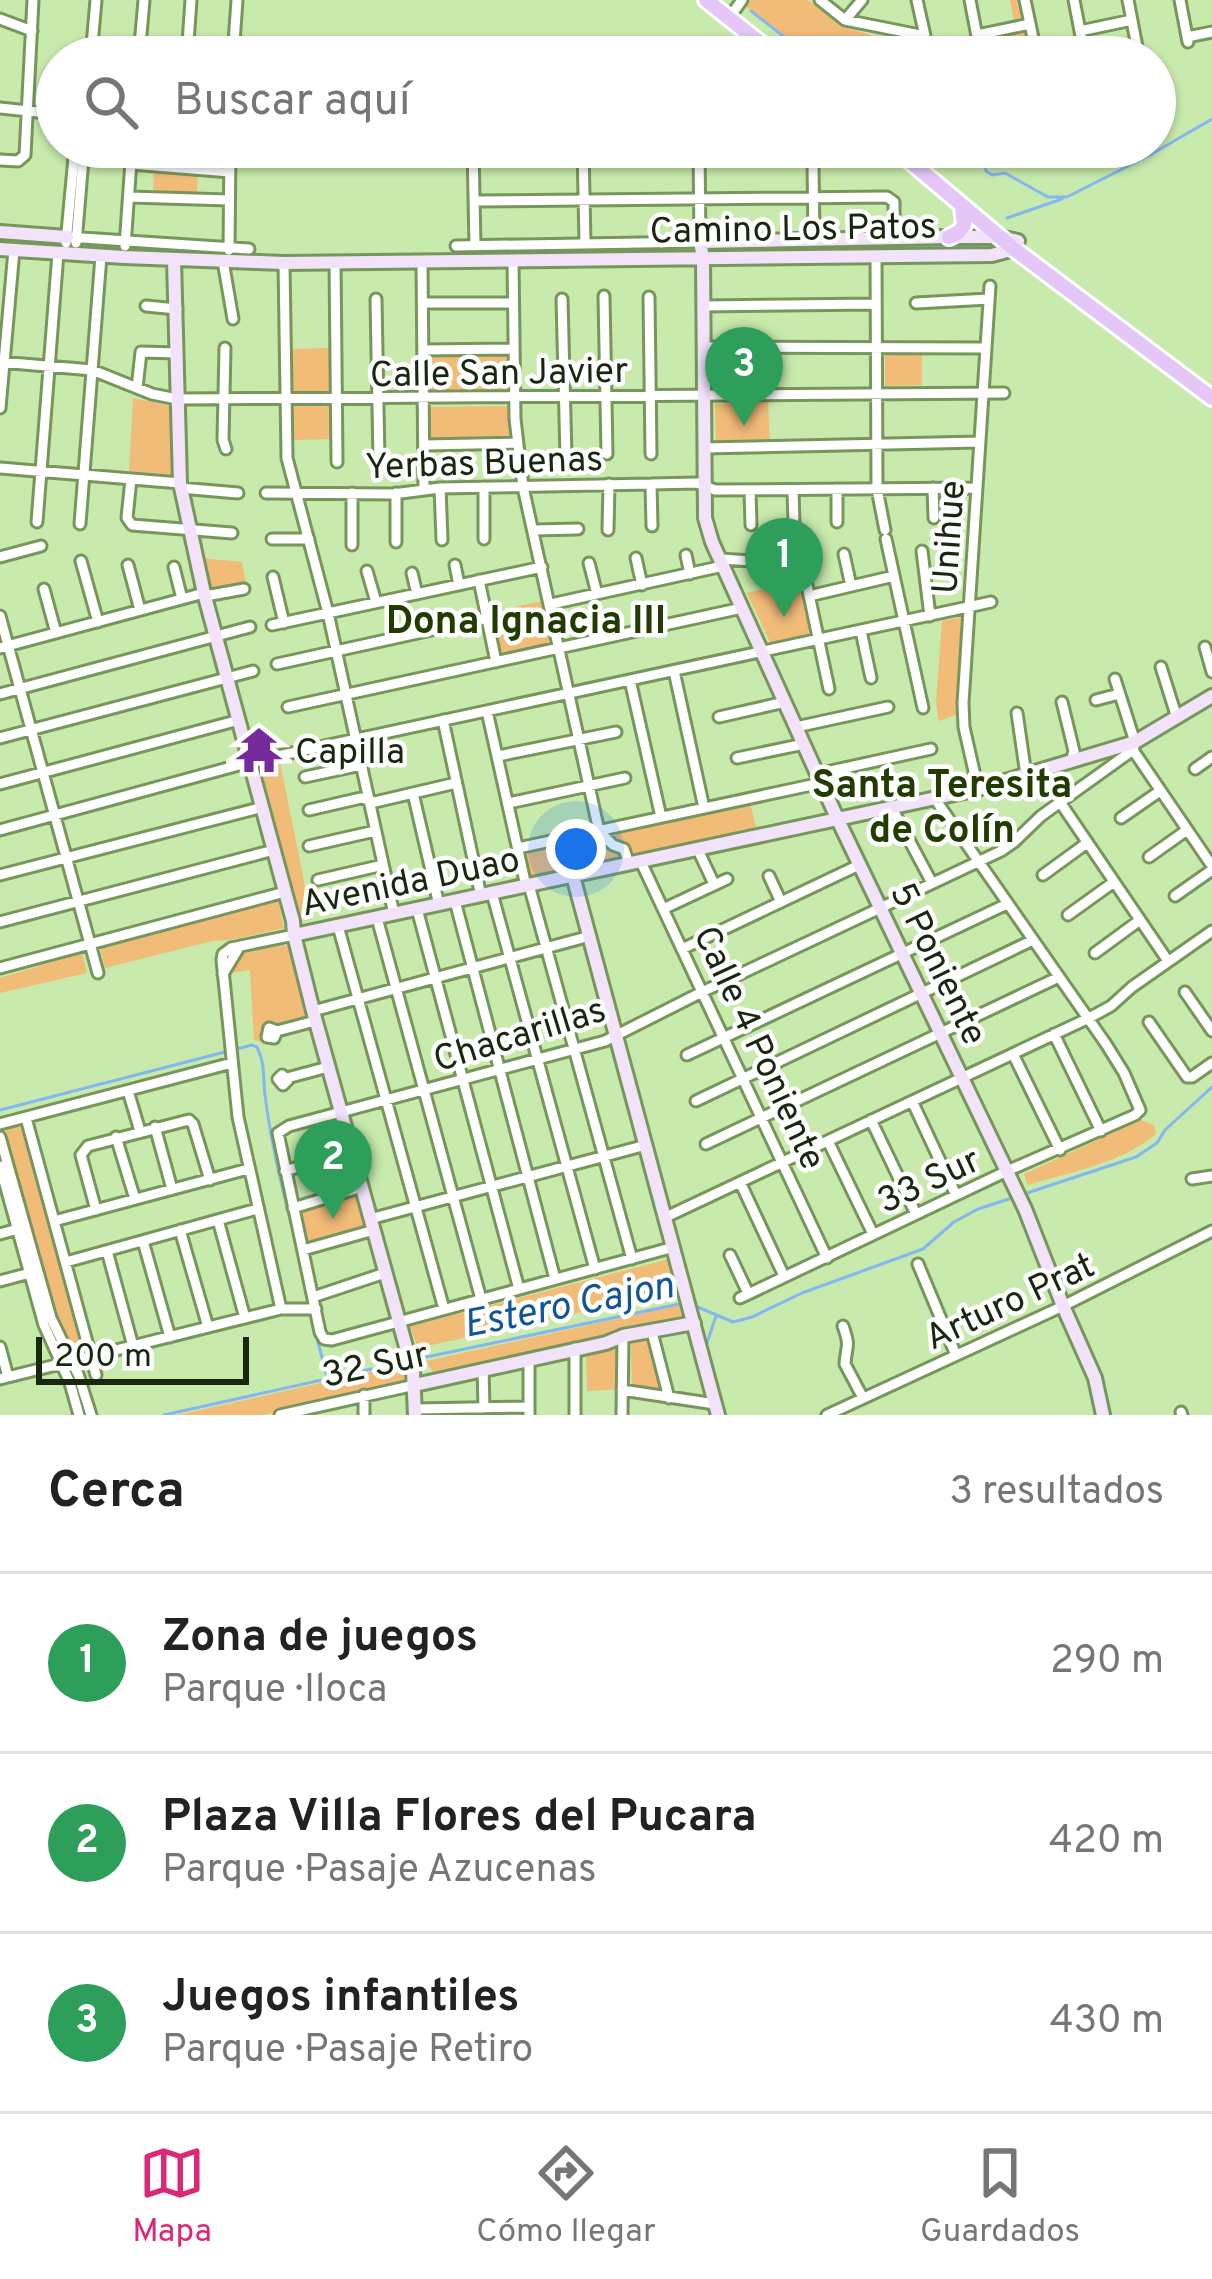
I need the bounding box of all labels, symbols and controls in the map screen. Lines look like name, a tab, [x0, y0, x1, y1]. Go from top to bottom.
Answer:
search box	[36, 36, 1176, 168]
icon: search	[78, 69, 144, 135]
text: Buscar aquí	[174, 74, 410, 131]
street label: Camino Los Patos	[649, 205, 937, 257]
pin: 3	[705, 327, 783, 426]
street label: Calle San Javier	[369, 350, 629, 400]
street label: Yerbas Buenas	[364, 438, 604, 492]
street label: Unihue	[924, 479, 978, 596]
pin: 1	[745, 518, 823, 617]
district label: Dona Ignacia III	[386, 599, 666, 648]
temple icon: Capilla	[234, 725, 284, 775]
place label: Capilla	[295, 731, 405, 777]
district label: Santa Teresita de Colín	[812, 763, 1072, 857]
your location	[546, 819, 606, 879]
street label: Avenida Duao	[297, 838, 524, 930]
street label: 5 Poniente	[877, 876, 995, 1053]
street label: Calle 4 Poniente	[681, 919, 834, 1178]
street label: Chacarillas	[428, 989, 612, 1085]
pin: 2	[294, 1120, 372, 1219]
street label: 33 Sur	[871, 1139, 988, 1226]
street label: Arturo Prat	[919, 1244, 1103, 1363]
water label: Estero Cajon	[460, 1263, 678, 1352]
scale bar	[36, 1331, 249, 1384]
street label: 32 Sur	[318, 1333, 433, 1401]
text: 200 m	[54, 1337, 152, 1379]
text: Cerca	[48, 1461, 185, 1526]
text: 3 resultados	[949, 1469, 1164, 1518]
text: Zona de juegos	[162, 1610, 478, 1667]
text: 1	[79, 1638, 95, 1687]
text: 290 m	[1050, 1638, 1164, 1687]
text: Parque · Iloca	[162, 1667, 387, 1716]
text: Plaza Villa Flores del Pucara	[162, 1790, 757, 1847]
text: 2	[75, 1818, 99, 1867]
text: 420 m	[1049, 1818, 1164, 1867]
text: Parque · Pasaje Azucenas	[162, 1847, 597, 1896]
text: Juegos infantiles	[162, 1970, 519, 2027]
text: 3	[75, 1998, 99, 2047]
text: 430 m	[1049, 1998, 1164, 2047]
text: Parque · Pasaje Retiro	[162, 2027, 533, 2076]
tab: Mapa	[132, 2140, 212, 2254]
tab: Cómo llegar	[476, 2140, 656, 2254]
tab: Guardados	[920, 2140, 1080, 2254]

